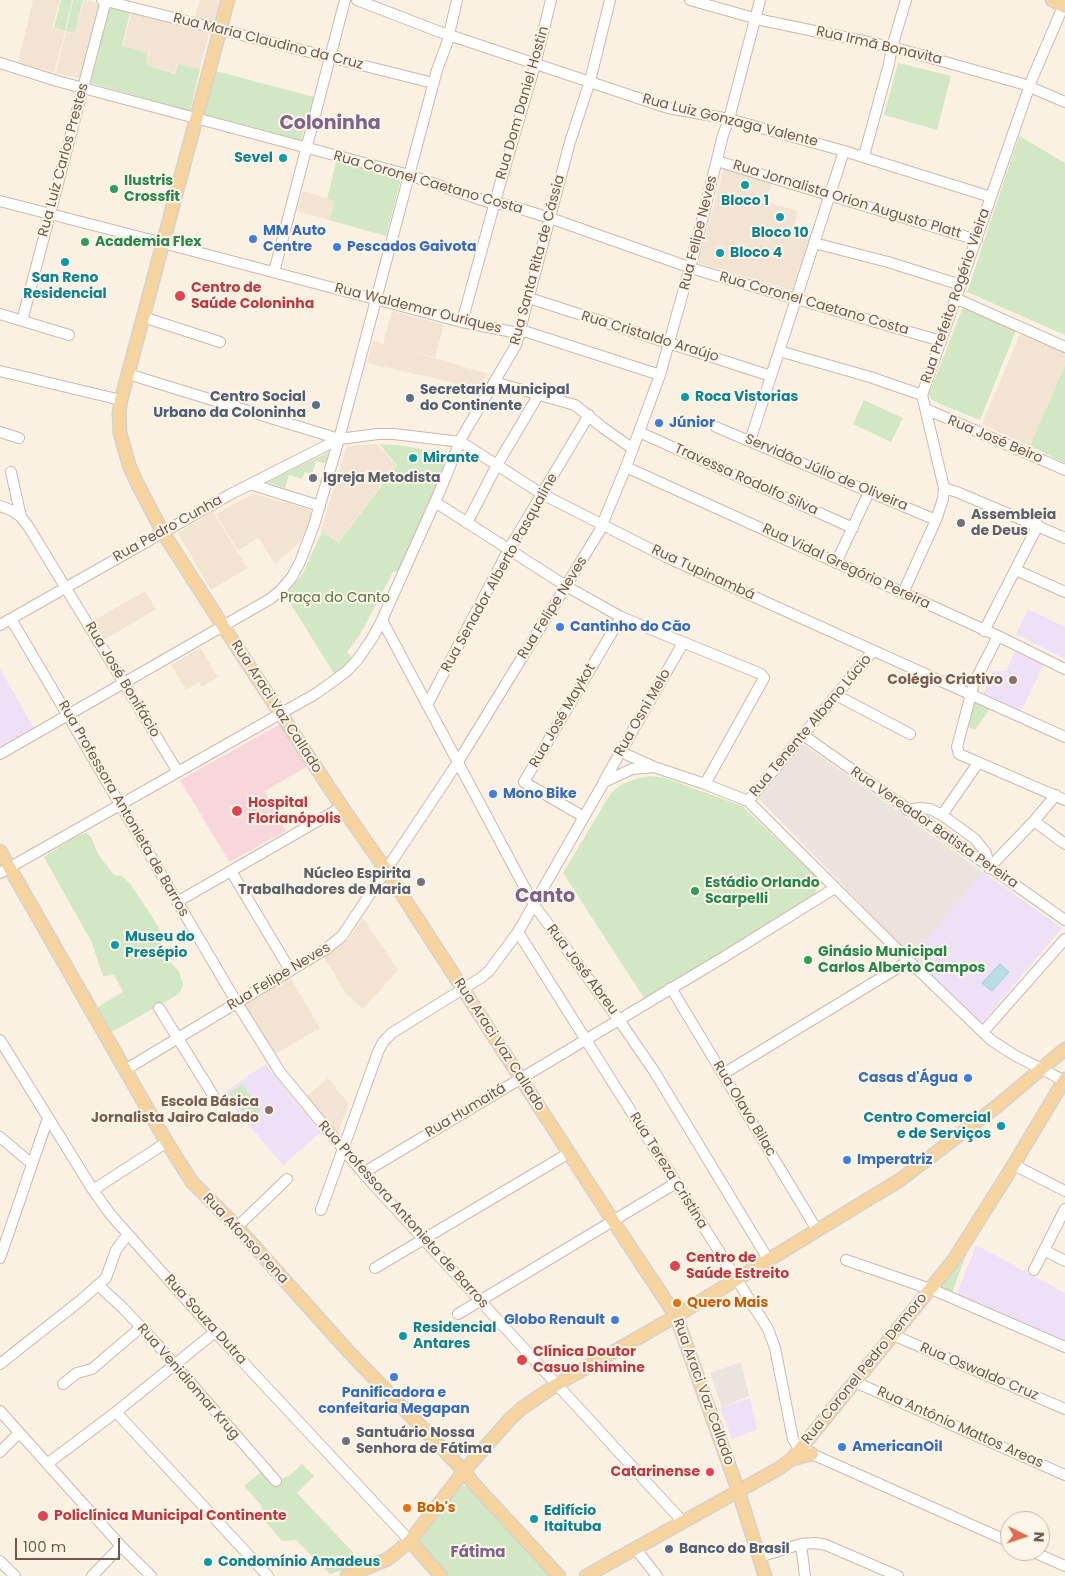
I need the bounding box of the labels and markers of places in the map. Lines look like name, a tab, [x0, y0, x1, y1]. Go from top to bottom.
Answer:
place label: Sevel	[234, 150, 273, 166]
marker: Sevel	[277, 152, 289, 164]
place label: Ilustris Crossfit	[124, 173, 180, 206]
marker: Bloco 1	[739, 179, 751, 191]
marker: Ilustris Crossfit	[108, 183, 120, 195]
place label: Bloco 1	[721, 193, 769, 209]
marker: Bloco 10	[774, 211, 786, 223]
place label: MM Auto Centre	[263, 223, 326, 256]
place label: Bloco 10	[751, 225, 809, 241]
marker: MM Auto Centre	[247, 233, 259, 245]
place label: Academia Flex	[95, 234, 201, 250]
marker: Academia Flex	[79, 236, 91, 248]
place label: Pescados Gaivota	[347, 239, 477, 255]
marker: Pescados Gaivota	[331, 241, 343, 253]
place label: Bloco 4	[730, 245, 782, 261]
marker: Bloco 4	[714, 247, 726, 259]
marker: San Reno Residencial	[59, 256, 71, 268]
place label: San Reno Residencial	[23, 270, 107, 302]
place label: Centro de Saúde Coloninha	[191, 280, 314, 312]
marker: Centro de Saúde Coloninha	[173, 289, 187, 303]
place label: Secretaria Municipal do Continente	[420, 382, 570, 414]
place label: Centro Social Urbano da Coloninha	[153, 389, 306, 422]
place label: Roca Vistorias	[695, 389, 798, 405]
marker: Roca Vistorias	[679, 391, 691, 403]
marker: Secretaria Municipal do Continente	[404, 392, 416, 404]
marker: Centro Social Urbano da Coloninha	[310, 399, 322, 411]
place label: Júnior	[669, 415, 715, 431]
marker: Júnior	[653, 417, 665, 429]
place label: Mirante	[423, 450, 479, 466]
marker: Mirante	[407, 452, 419, 464]
place label: Igreja Metodista	[323, 470, 441, 486]
marker: Igreja Metodista	[307, 472, 319, 484]
place label: Assembleia de Deus	[971, 507, 1056, 540]
marker: Assembleia de Deus	[955, 517, 967, 529]
place label: Cantinho do Cão	[570, 619, 691, 635]
marker: Cantinho do Cão	[554, 621, 566, 633]
place label: Colégio Criativo	[887, 672, 1003, 688]
marker: Colégio Criativo	[1007, 674, 1019, 686]
place label: Mono Bike	[503, 786, 577, 802]
marker: Mono Bike	[487, 788, 499, 800]
place label: Hospital Florianópolis	[248, 795, 341, 828]
marker: Hospital Florianópolis	[230, 804, 244, 818]
place label: Núcleo Espirita Trabalhadores de Maria	[238, 866, 411, 899]
place label: Estádio Orlando Scarpelli	[705, 875, 820, 908]
marker: Núcleo Espirita Trabalhadores de Maria	[415, 876, 427, 888]
marker: Estádio Orlando Scarpelli	[689, 885, 701, 897]
place label: Museu do Presépio	[125, 929, 195, 962]
marker: Museu do Presépio	[109, 939, 121, 951]
place label: Ginásio Municipal Carlos Alberto Campos	[818, 944, 985, 976]
marker: Ginásio Municipal Carlos Alberto Campos	[802, 954, 814, 966]
place label: Casas d'Água	[858, 1070, 958, 1086]
marker: Casas d'Água	[962, 1072, 974, 1084]
place label: Escola Básica Jornalista Jairo Calado	[91, 1094, 259, 1126]
marker: Escola Básica Jornalista Jairo Calado	[263, 1104, 275, 1116]
place label: Centro Comercial e de Serviços	[863, 1110, 991, 1142]
marker: Centro Comercial e de Serviços	[995, 1120, 1007, 1132]
place label: Imperatriz	[857, 1152, 932, 1168]
marker: Imperatriz	[841, 1154, 853, 1166]
place label: Centro de Saúde Estreito	[686, 1250, 789, 1282]
marker: Centro de Saúde Estreito	[668, 1259, 682, 1273]
place label: Quero Mais	[687, 1295, 768, 1311]
marker: Quero Mais	[671, 1297, 683, 1309]
place label: Globo Renault	[504, 1312, 605, 1328]
marker: Globo Renault	[609, 1314, 621, 1326]
place label: Residencial Antares	[413, 1320, 496, 1352]
marker: Residencial Antares	[397, 1330, 409, 1342]
place label: Clínica Doutor Casuo Ishimine	[533, 1344, 645, 1376]
marker: Clínica Doutor Casuo Ishimine	[515, 1353, 529, 1367]
marker: Panificadora e confeitaria Megapan	[388, 1371, 400, 1383]
place label: Panificadora e confeitaria Megapan	[318, 1385, 470, 1418]
place label: Santuário Nossa Senhora de Fátima	[356, 1425, 492, 1458]
marker: Santuário Nossa Senhora de Fátima	[340, 1435, 352, 1447]
place label: AmericanOil	[852, 1439, 943, 1455]
marker: AmericanOil	[836, 1441, 848, 1453]
place label: Catarinense	[611, 1464, 700, 1480]
marker: Catarinense	[704, 1466, 716, 1478]
place label: Bob's	[417, 1500, 456, 1516]
marker: Bob's	[401, 1502, 413, 1514]
place label: Edifício Itaituba	[544, 1503, 602, 1535]
place label: Policlínica Municipal Continente	[54, 1508, 287, 1524]
marker: Policlínica Municipal Continente	[36, 1509, 50, 1523]
marker: Edifício Itaituba	[528, 1513, 540, 1525]
place label: Banco do Brasil	[679, 1541, 790, 1557]
marker: Banco do Brasil	[663, 1543, 675, 1555]
place label: Condomínio Amadeus	[218, 1554, 380, 1570]
marker: Condomínio Amadeus	[202, 1556, 214, 1568]

